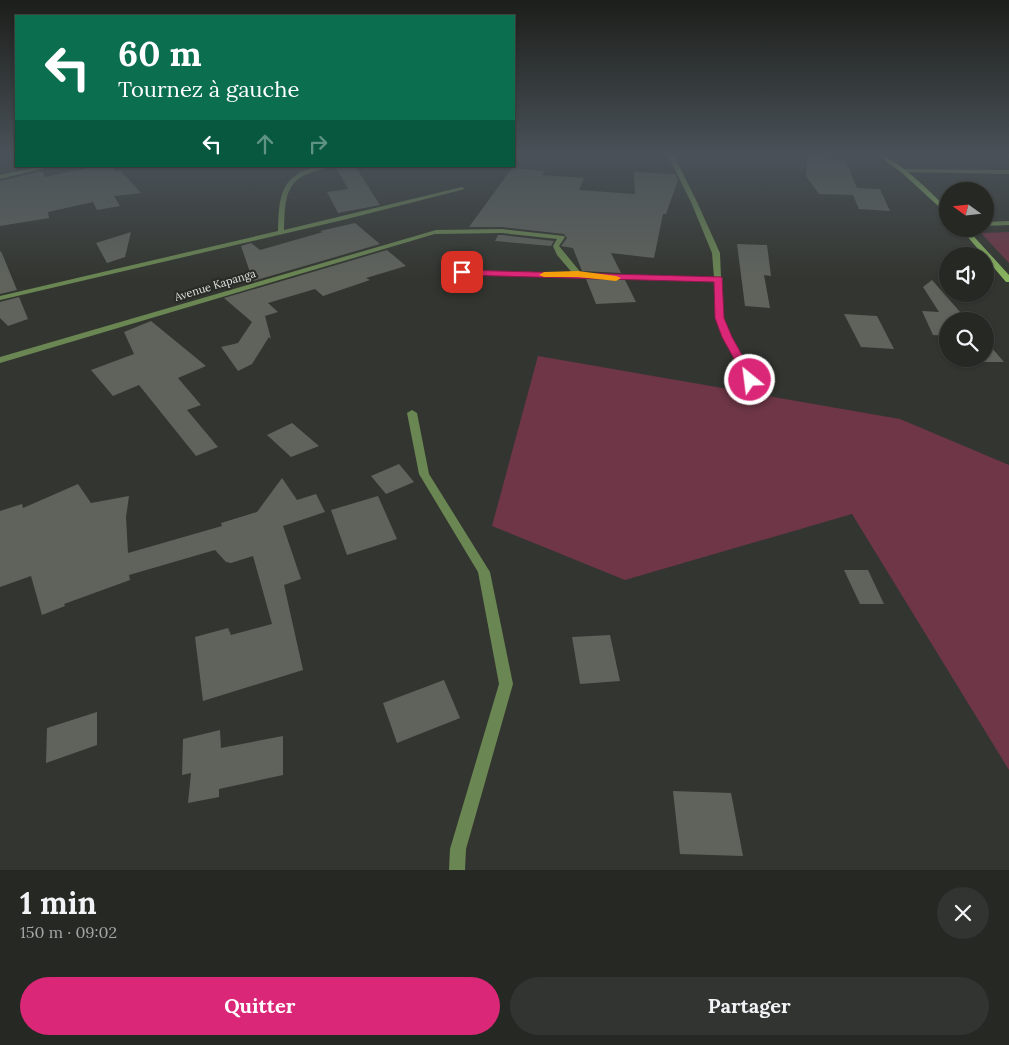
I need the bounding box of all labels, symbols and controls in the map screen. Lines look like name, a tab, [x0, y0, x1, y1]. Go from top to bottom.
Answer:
text: 60 m	[118, 31, 202, 76]
icon: left	[35, 35, 100, 100]
text: Tournez à gauche	[118, 75, 299, 103]
icon: left	[198, 130, 226, 158]
icon: ahead	[251, 130, 279, 158]
icon: right	[304, 130, 332, 158]
north arrow	[939, 182, 994, 238]
map controls	[939, 182, 994, 367]
button: sound	[939, 247, 994, 302]
pin	[441, 251, 483, 293]
icon: arrive	[448, 258, 476, 286]
street label: Avenue Kapanga	[172, 266, 258, 304]
button: search	[939, 312, 994, 367]
position arrow	[723, 353, 775, 405]
text: 1 min	[20, 884, 97, 922]
button: close	[937, 887, 989, 939]
text: 150 m · 09:02	[20, 922, 117, 942]
button: Quitter	[20, 977, 500, 1035]
button: Partager	[510, 977, 989, 1035]

